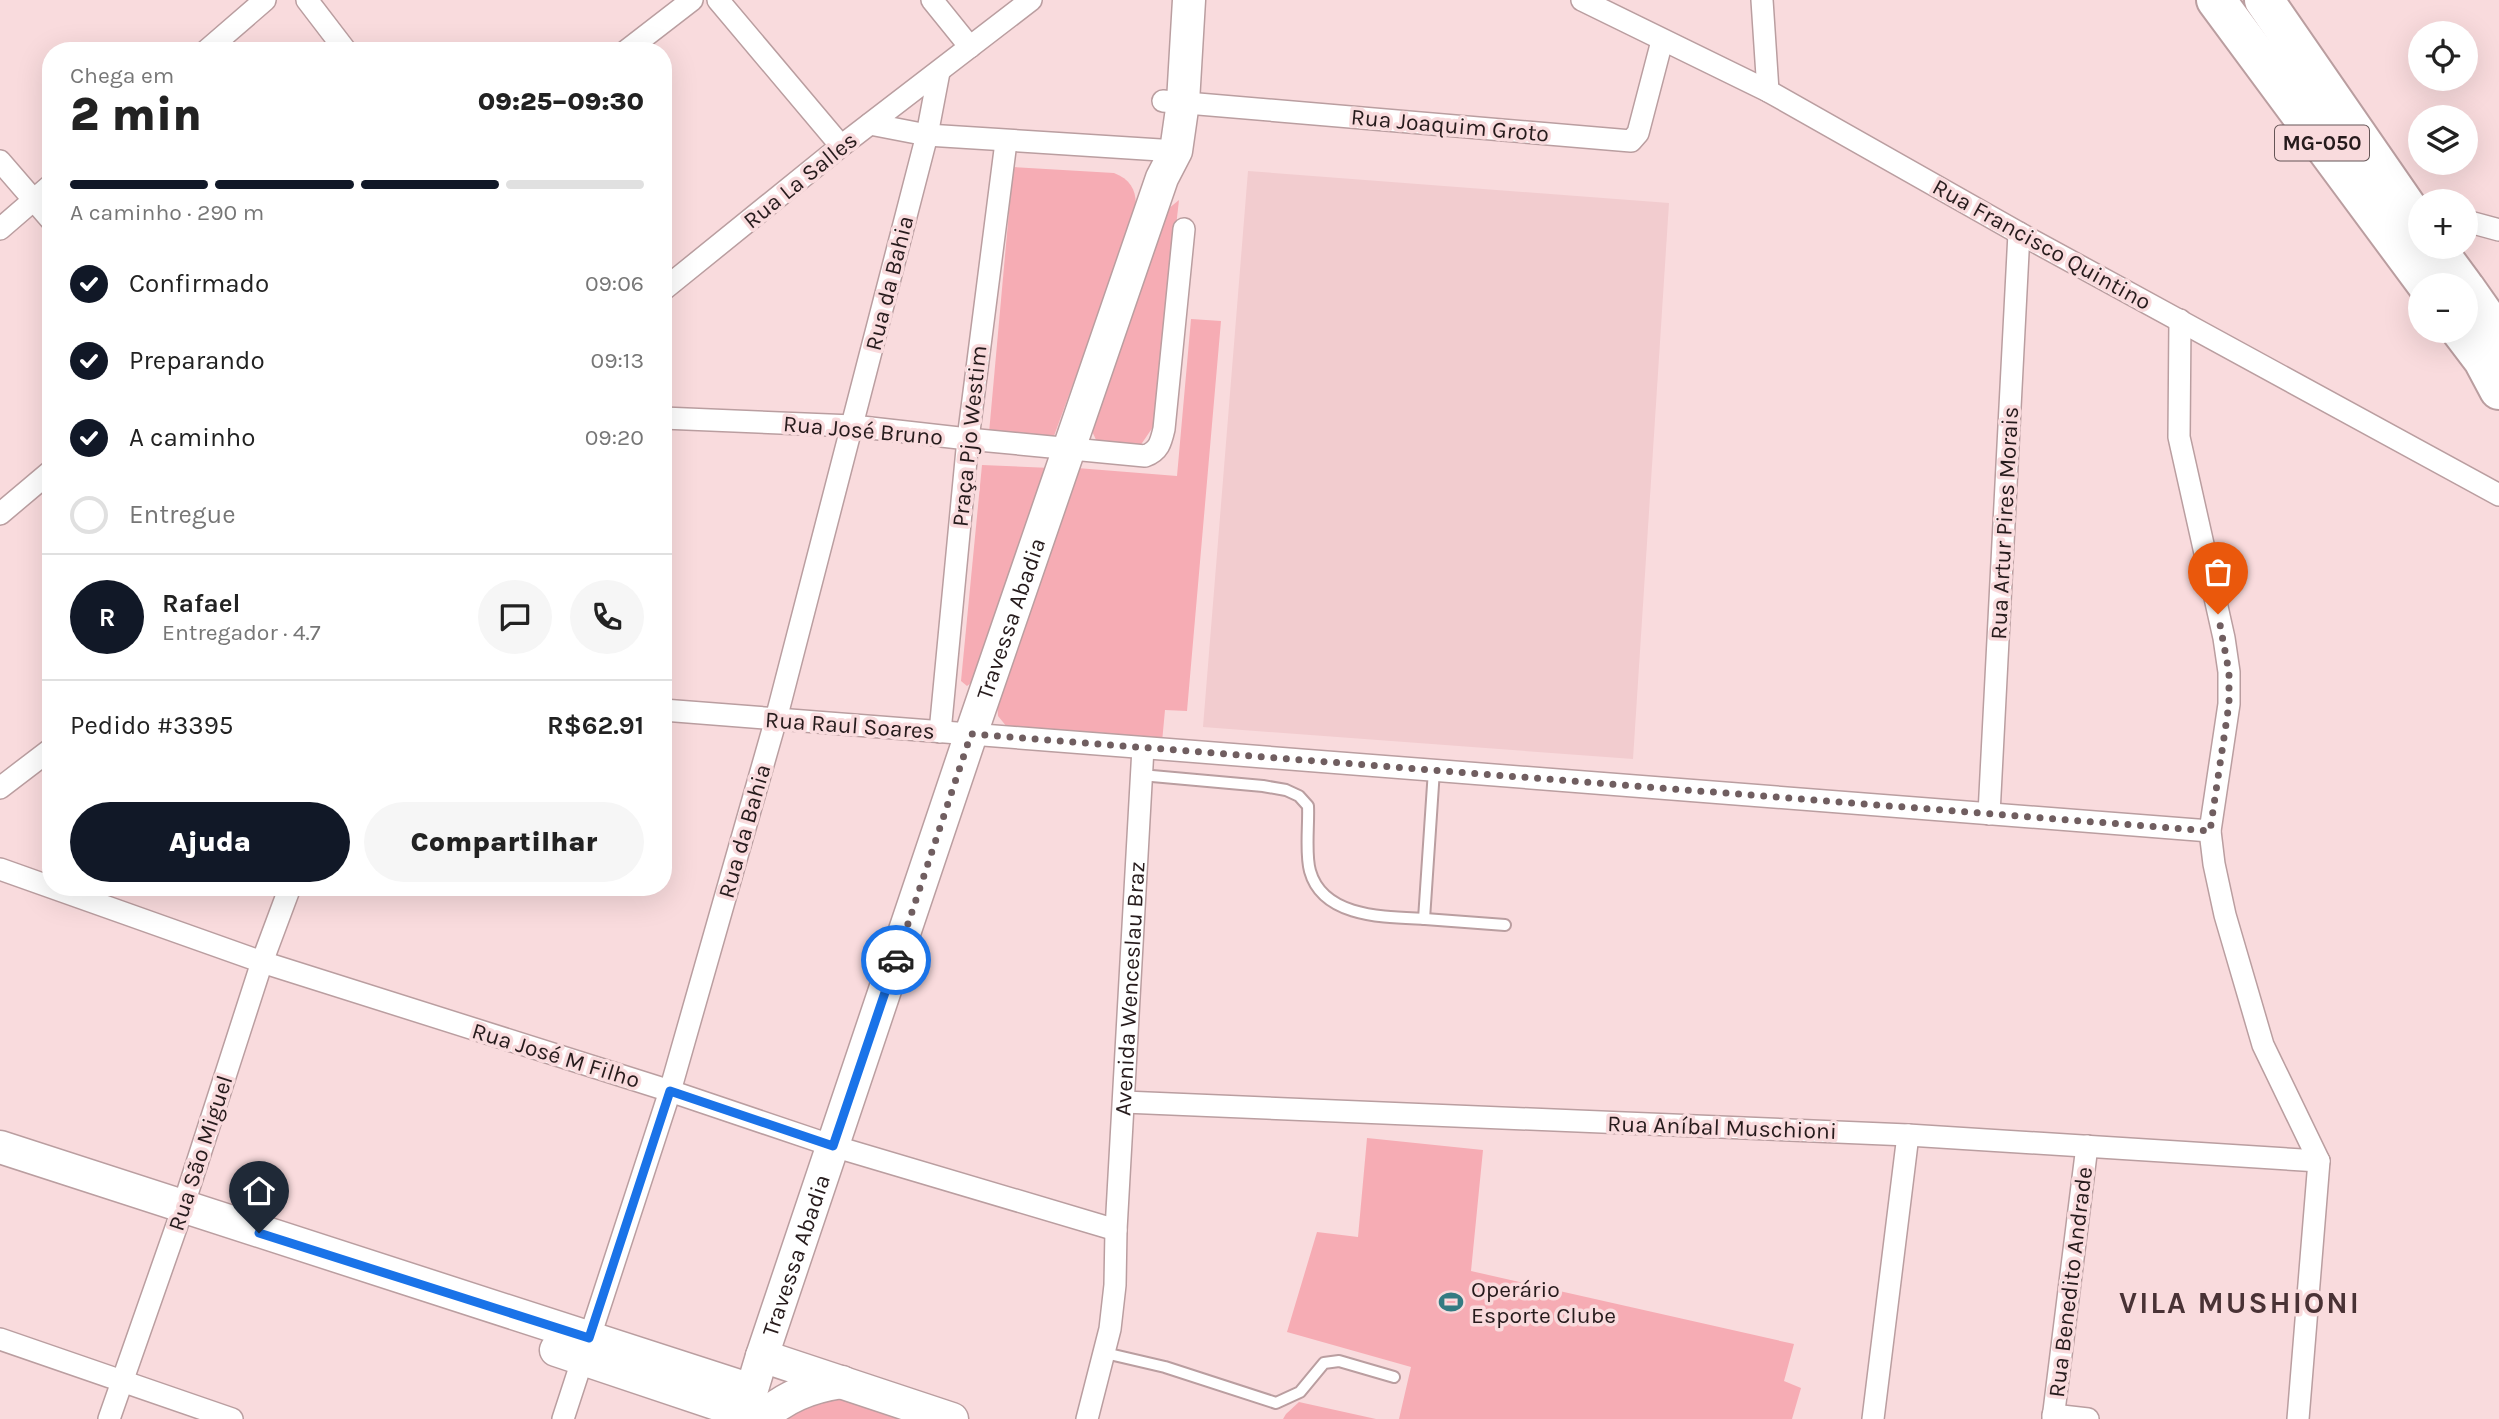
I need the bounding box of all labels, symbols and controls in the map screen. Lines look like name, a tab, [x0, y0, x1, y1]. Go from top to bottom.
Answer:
map controls	[2408, 21, 2478, 343]
button: locate	[2408, 21, 2478, 91]
text: Chega em	[70, 62, 174, 89]
text: 09:25–09:30	[478, 86, 644, 117]
text: 2 min	[70, 88, 202, 142]
street label: Rua Joaquim Groto	[1350, 103, 1550, 148]
button: layers	[2408, 105, 2478, 175]
road number: MG-050	[2275, 125, 2369, 160]
street label: Rua La Salles	[738, 126, 863, 234]
street label: Rua Francisco Quintino	[1928, 173, 2156, 316]
button: +	[2408, 189, 2478, 259]
text: A caminho · 290 m	[70, 199, 264, 226]
street label: Rua da Bahia	[860, 213, 919, 353]
icon: check	[70, 265, 108, 303]
text: Confirmado	[129, 268, 269, 299]
text: 09:06	[585, 270, 644, 297]
button: −	[2408, 273, 2478, 343]
icon: check	[70, 342, 108, 380]
street label: Praça Pjo Westim	[947, 344, 992, 528]
text: Preparando	[129, 345, 265, 376]
text: 09:13	[591, 347, 644, 374]
street label: Rua Artur Pires Morais	[1985, 406, 2024, 640]
street label: Rua José Bruno	[782, 410, 944, 451]
icon: check	[70, 419, 108, 457]
text: A caminho	[129, 422, 256, 453]
text: 09:20	[585, 424, 644, 451]
text: Entregue	[129, 499, 236, 530]
street label: Travessa Abadia	[971, 534, 1051, 703]
pin	[2188, 542, 2248, 614]
icon: bag	[2199, 553, 2237, 591]
button: chat	[478, 580, 552, 654]
button: phone	[570, 580, 644, 654]
text: Rafael	[162, 588, 240, 619]
text: R	[99, 602, 115, 633]
text: Entregador · 4.7	[162, 619, 321, 646]
street label: Rua Raul Soares	[764, 706, 936, 745]
text: Pedido #3395	[70, 710, 233, 741]
text: R$62.91	[547, 710, 644, 741]
street label: Rua da Bahia	[712, 761, 777, 901]
button: Ajuda	[70, 802, 350, 882]
button: Compartilhar	[364, 802, 644, 882]
street label: Avenida Wenceslau Braz	[1109, 861, 1151, 1116]
courier	[861, 925, 931, 995]
icon: car	[877, 941, 915, 979]
street label: Rua José M Filho	[469, 1017, 643, 1094]
street label: Rua São Miguel	[163, 1072, 238, 1234]
street label: Rua Aníbal Muschioni	[1607, 1110, 1837, 1145]
pin	[229, 1161, 289, 1233]
street label: Rua Benedito Andrade	[2043, 1165, 2098, 1399]
street label: Travessa Abadia	[757, 1171, 836, 1340]
icon: home	[240, 1172, 278, 1210]
place label: Operário Esporte Clube	[1471, 1276, 1616, 1329]
district label: VILA MUSHIONI	[2119, 1285, 2361, 1321]
sports icon: Operário Esporte Clube	[1437, 1288, 1465, 1316]

